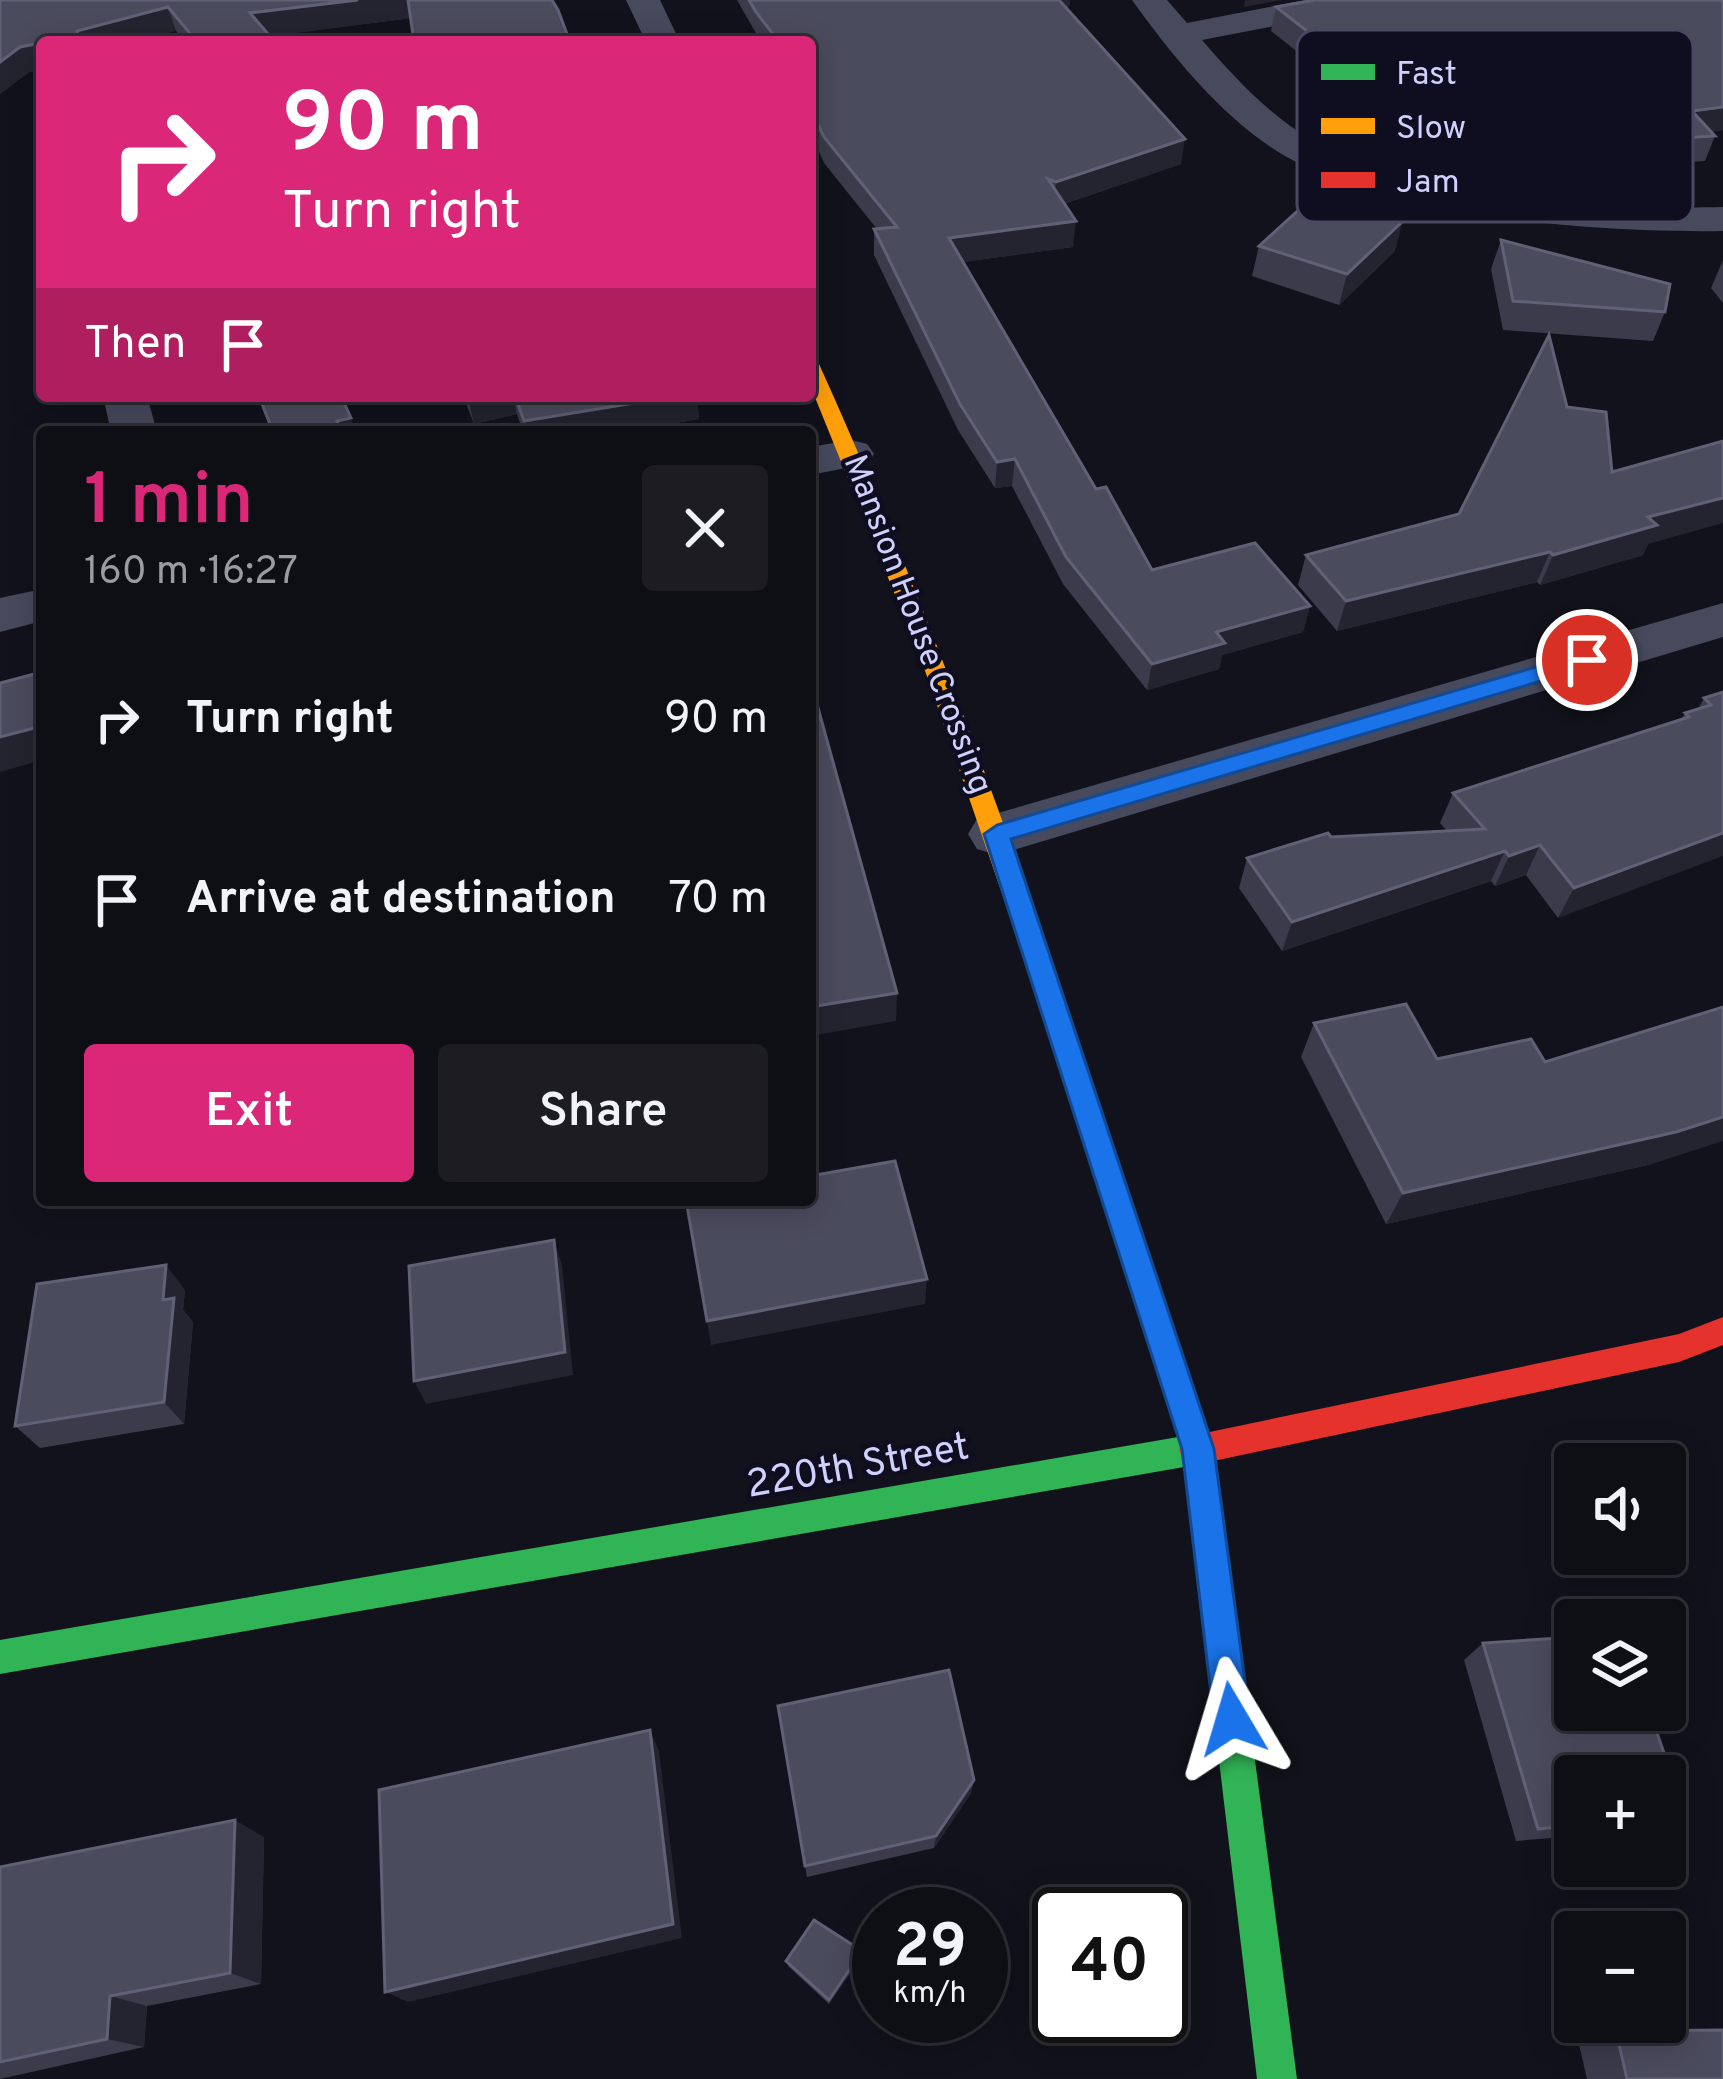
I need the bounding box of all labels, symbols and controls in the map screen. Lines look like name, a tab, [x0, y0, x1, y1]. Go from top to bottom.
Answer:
legend	[1297, 30, 1693, 222]
text: Fast	[1396, 55, 1457, 97]
text: 90 m	[282, 75, 484, 181]
icon: right	[84, 84, 240, 240]
text: Slow	[1396, 109, 1466, 151]
text: Jam	[1396, 163, 1460, 205]
text: Turn right	[282, 179, 521, 248]
icon: arrive	[210, 312, 276, 378]
text: Then	[84, 317, 186, 374]
street label: Mansion House Crossing	[832, 450, 1000, 800]
text: 1 min	[84, 458, 254, 550]
button: close	[642, 465, 768, 591]
text: 160 m · 16:27	[84, 549, 298, 598]
pin	[1536, 609, 1638, 711]
icon: arrive	[1554, 627, 1620, 693]
icon: right	[84, 687, 150, 753]
text: Turn right	[186, 692, 394, 749]
text: 90 m	[664, 692, 768, 749]
icon: arrive	[84, 867, 150, 933]
text: Arrive at destination	[186, 872, 616, 929]
text: 70 m	[668, 872, 768, 929]
button: Exit	[84, 1044, 414, 1182]
button: Share	[438, 1044, 768, 1182]
street label: 220th Street	[743, 1424, 973, 1512]
map controls	[1554, 1443, 1686, 2043]
button: sound	[1554, 1443, 1686, 1575]
button: layers	[1554, 1599, 1686, 1731]
position arrow	[1169, 1656, 1295, 1782]
button: +	[1554, 1755, 1686, 1887]
speed limit sign: 40	[1032, 1887, 1188, 2043]
button: −	[1554, 1911, 1686, 2043]
text: 29	[893, 1912, 967, 1988]
text: km/h	[894, 1976, 966, 2013]

